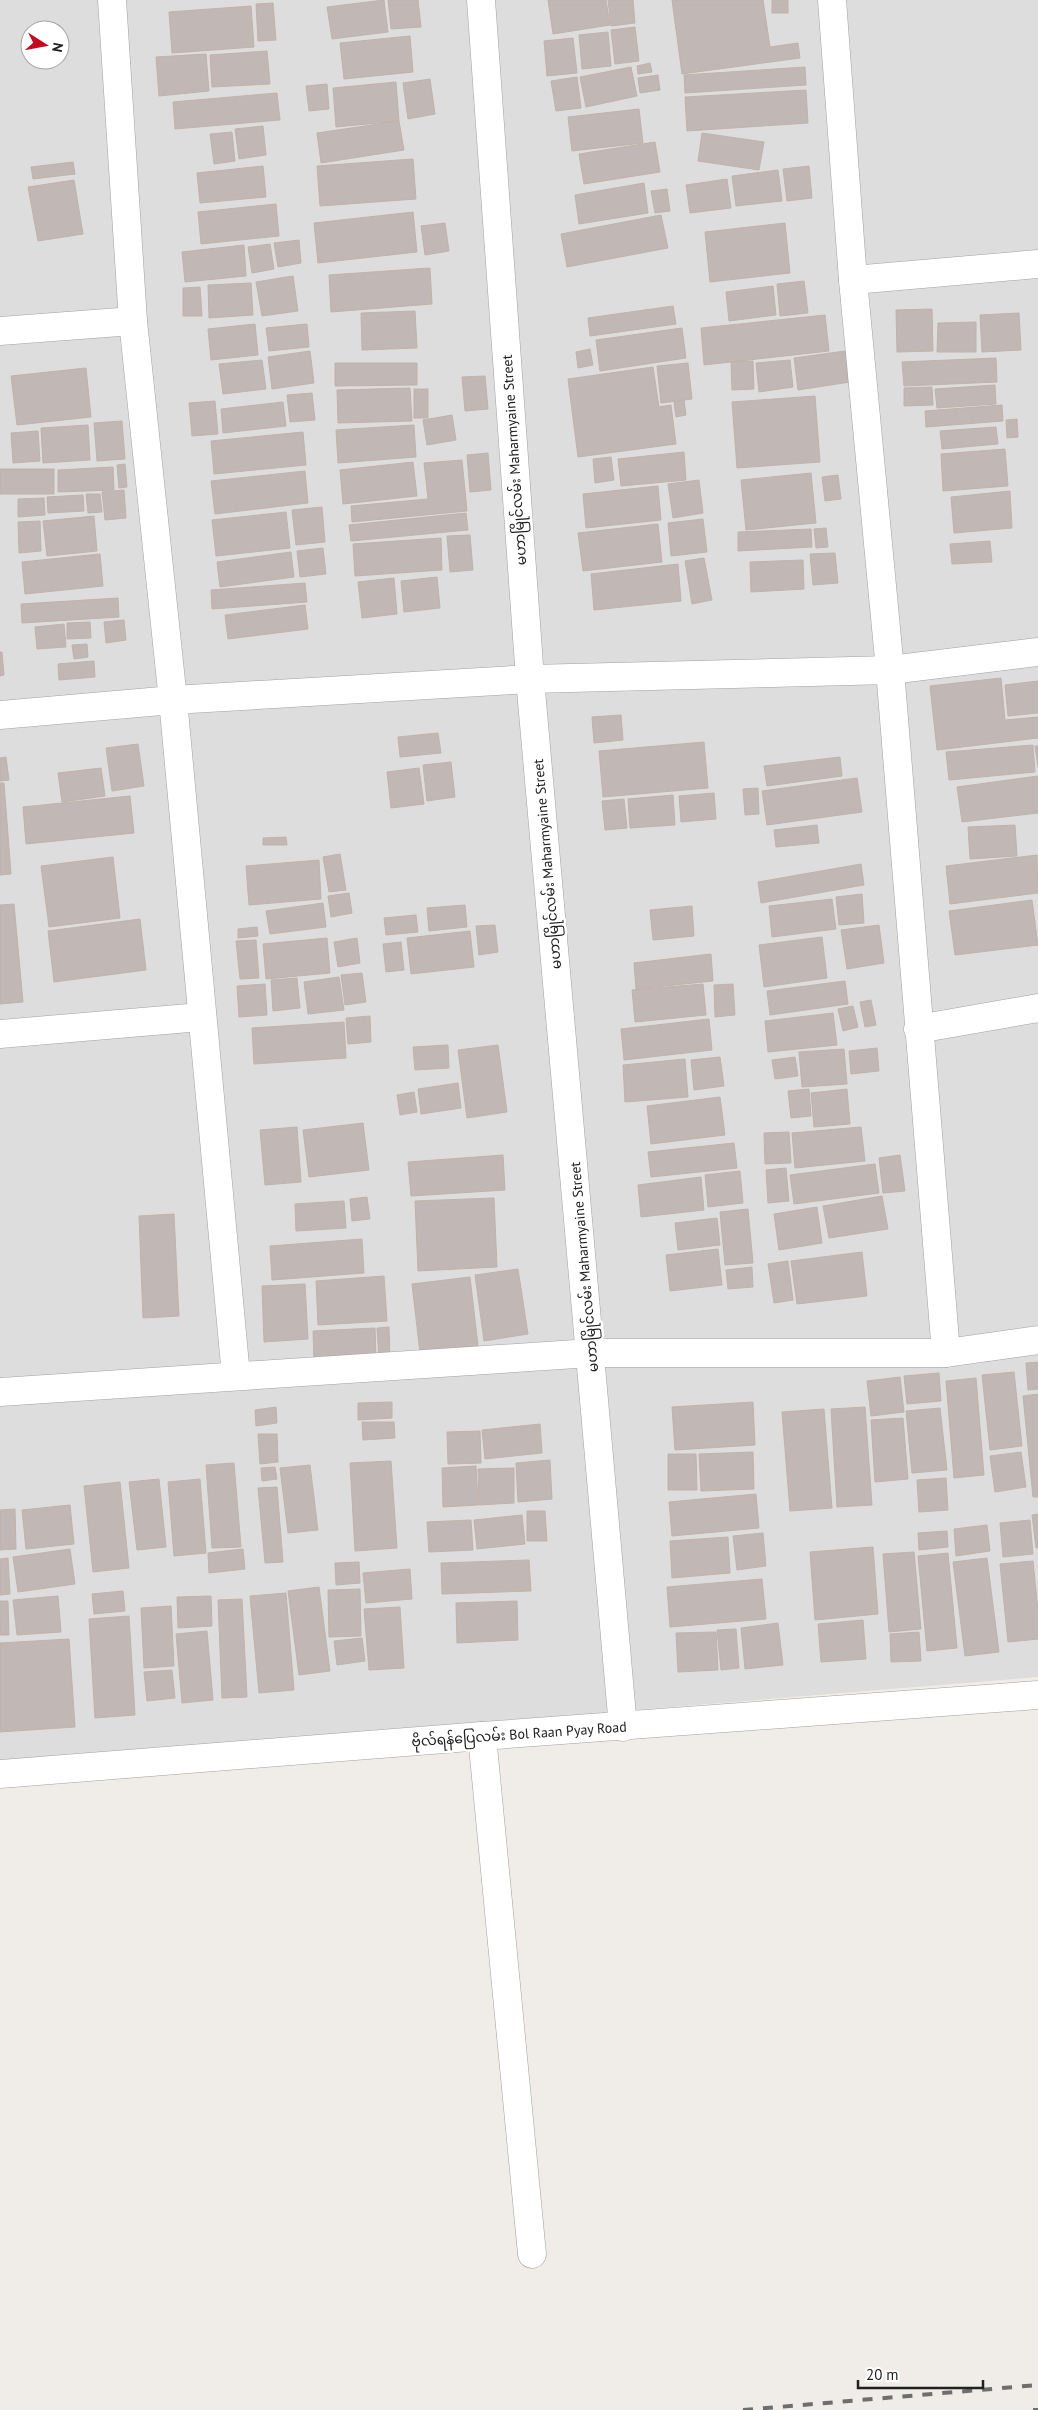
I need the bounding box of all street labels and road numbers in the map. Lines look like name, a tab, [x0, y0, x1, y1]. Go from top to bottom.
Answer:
street label: မဟာမြိုင်လမ်း Maharmyaine Street	[497, 354, 533, 566]
street label: မဟာမြိုင်လမ်း Maharmyaine Street	[528, 758, 568, 970]
street label: မဟာမြိုင်လမ်း Maharmyaine Street	[565, 1161, 605, 1373]
street label: ဗိုလ်ရန်ပြေလမ်း Bol Raan Pyay Road	[411, 1717, 627, 1753]

